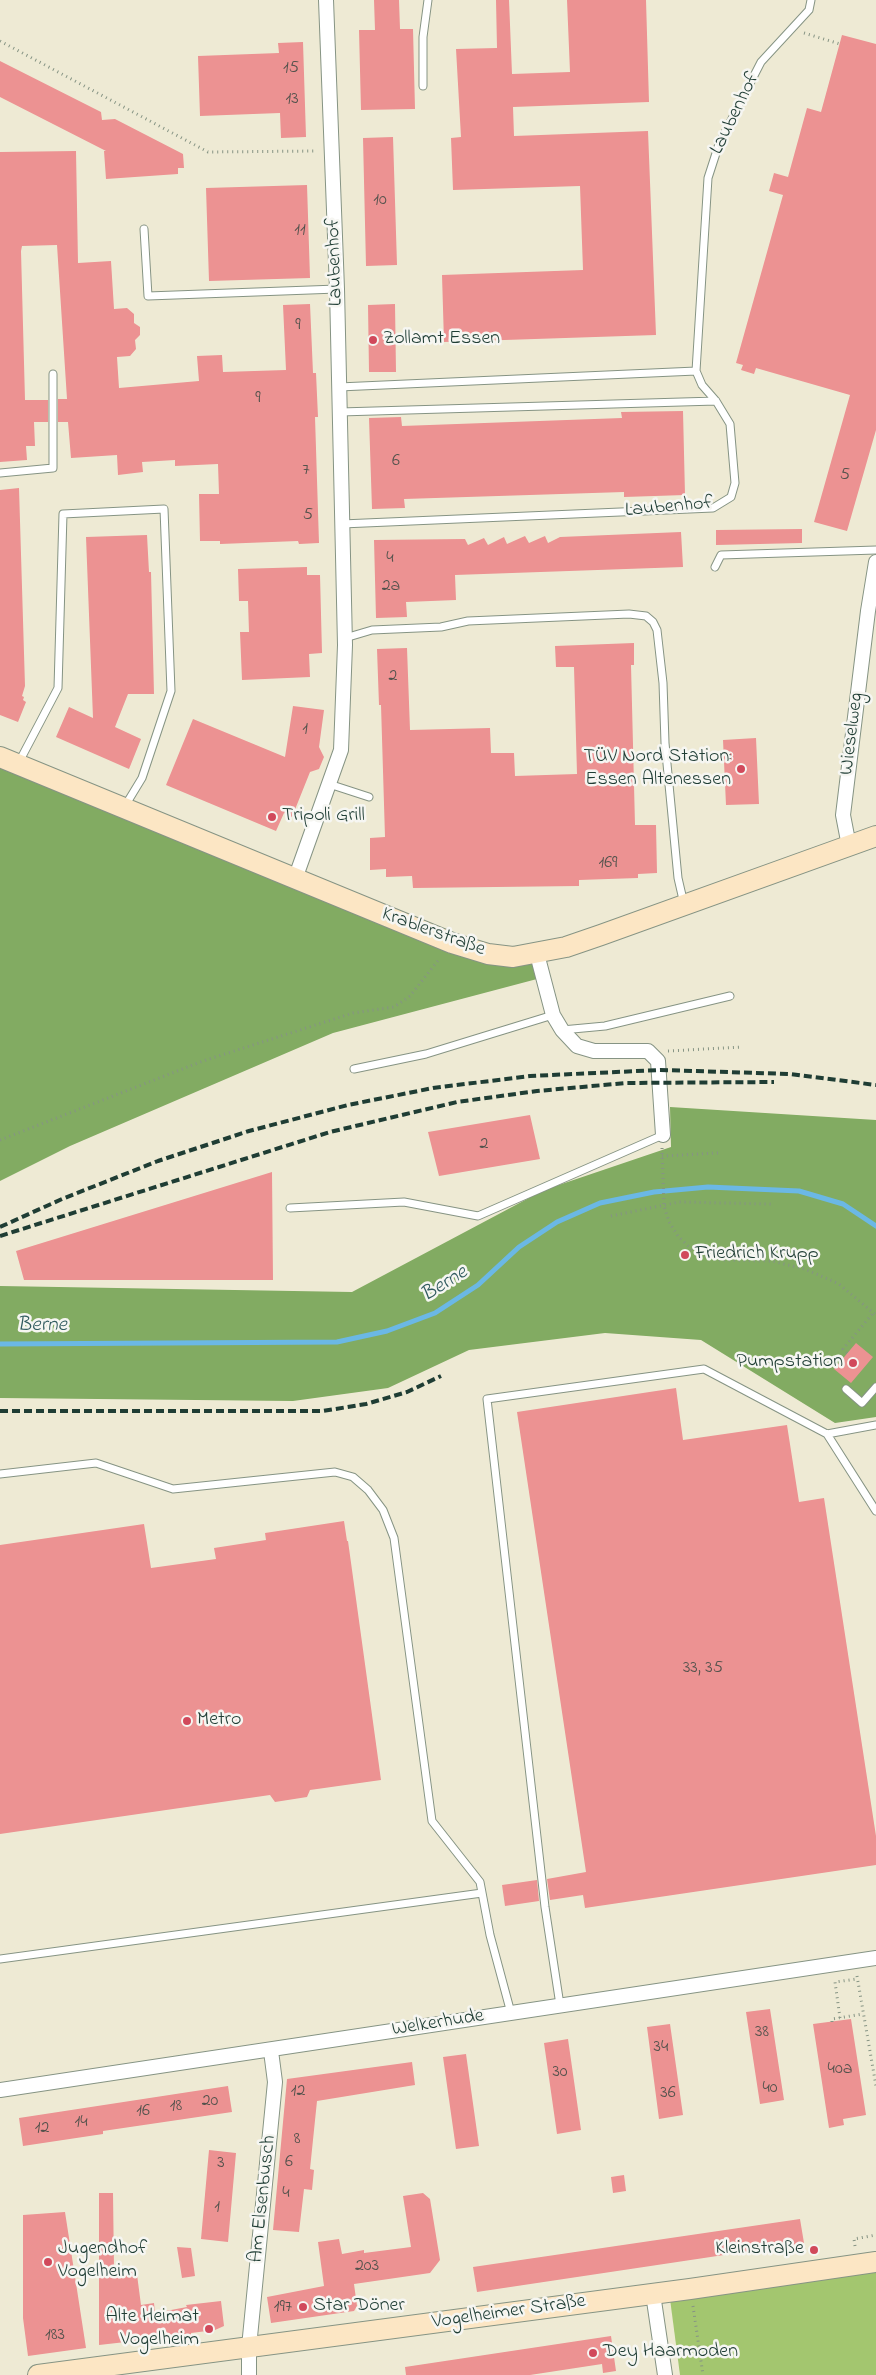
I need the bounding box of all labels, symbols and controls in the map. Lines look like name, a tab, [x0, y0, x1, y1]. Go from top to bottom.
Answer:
house number: 15	[283, 58, 299, 80]
street label: Laubenhof	[706, 69, 766, 159]
house number: 13	[285, 89, 299, 111]
house number: 10	[373, 190, 387, 212]
street label: Laubenhof	[322, 218, 350, 306]
house number: 11	[294, 220, 306, 242]
house number: 9	[295, 315, 301, 337]
place label: Zollamt Essen	[383, 328, 500, 352]
marker: Zollamt Essen	[367, 334, 379, 346]
house number: 9	[255, 388, 261, 410]
house number: 6	[392, 451, 400, 473]
house number: 7	[302, 460, 310, 482]
house number: 5	[840, 465, 850, 487]
street label: Laubenhof	[624, 492, 714, 524]
house number: 5	[303, 505, 313, 527]
house number: 4	[386, 548, 394, 570]
house number: 2a	[382, 576, 400, 598]
house number: 2	[389, 666, 397, 688]
street label: Wieselweg	[836, 692, 870, 776]
house number: 1	[302, 719, 308, 741]
place label: TÜV Nord Station: Essen Altenessen	[584, 746, 731, 793]
marker: TÜV Nord Station: Essen Altenessen	[735, 763, 747, 775]
place label: Tripoli Grill	[282, 805, 365, 829]
marker: Tripoli Grill	[266, 811, 278, 823]
house number: 169	[598, 853, 618, 875]
street label: Krablerstraße	[378, 903, 488, 963]
house number: 2	[480, 1134, 488, 1156]
place label: Friedrich Krupp	[695, 1243, 819, 1267]
marker: Friedrich Krupp	[679, 1249, 691, 1261]
water label: Berne	[417, 1261, 473, 1309]
water label: Berne	[17, 1314, 67, 1340]
place label: Pumpstation	[737, 1351, 843, 1375]
marker: Pumpstation	[847, 1357, 859, 1369]
house number: 33, 35	[683, 1658, 723, 1680]
place label: Metro	[197, 1709, 241, 1733]
marker: Metro	[181, 1715, 193, 1727]
street label: Welkerhude	[390, 2005, 486, 2043]
house number: 38	[755, 2022, 769, 2044]
house number: 34	[654, 2037, 668, 2059]
house number: 40a	[828, 2059, 852, 2081]
house number: 30	[552, 2062, 568, 2084]
house number: 40	[762, 2078, 778, 2100]
house number: 12	[291, 2081, 305, 2103]
house number: 36	[660, 2083, 676, 2105]
house number: 20	[202, 2091, 218, 2113]
house number: 18	[170, 2096, 182, 2118]
house number: 16	[136, 2101, 150, 2123]
house number: 14	[74, 2112, 88, 2134]
house number: 12	[35, 2118, 49, 2140]
house number: 8	[294, 2129, 300, 2151]
street label: Am Elsenbusch	[245, 2134, 283, 2264]
house number: 6	[285, 2152, 293, 2174]
house number: 3	[217, 2153, 225, 2175]
house number: 4	[282, 2183, 290, 2205]
house number: 1	[214, 2197, 220, 2219]
place label: Jugendhof Vogelheim	[58, 2238, 147, 2285]
place label: Kleinstraße	[715, 2238, 804, 2262]
marker: Kleinstraße	[808, 2244, 820, 2256]
marker: Jugendhof Vogelheim	[42, 2256, 54, 2268]
house number: 203	[355, 2256, 379, 2278]
street label: Vogelheimer Straße	[431, 2290, 587, 2336]
place label: Star Döner	[313, 2295, 405, 2319]
house number: 197	[274, 2297, 292, 2319]
marker: Star Döner	[297, 2301, 309, 2313]
place label: Alte Heimat Vogelheim	[105, 2306, 199, 2353]
marker: Alte Heimat Vogelheim	[203, 2323, 215, 2335]
house number: 183	[45, 2325, 65, 2347]
place label: Dey Haarmoden	[603, 2341, 738, 2365]
marker: Dey Haarmoden	[587, 2347, 599, 2359]

